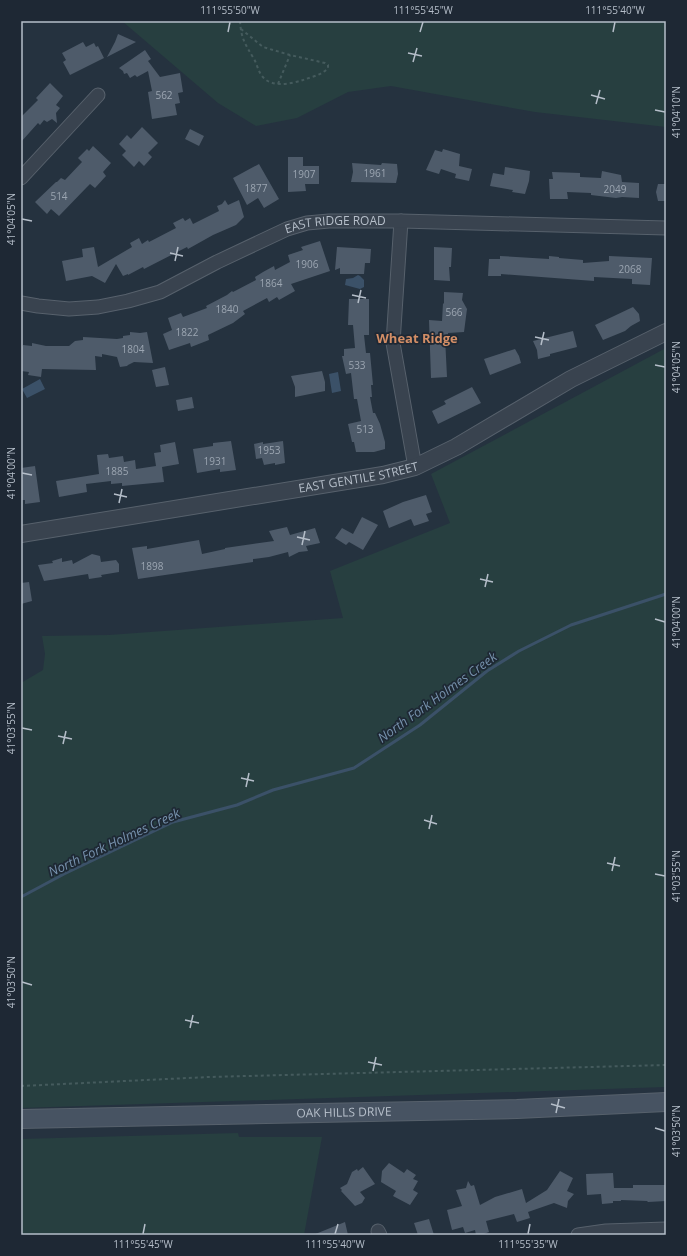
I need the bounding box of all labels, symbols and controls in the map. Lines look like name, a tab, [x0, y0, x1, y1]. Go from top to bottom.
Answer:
text: 111°55'50"W	[200, 3, 261, 17]
text: 111°55'45"W	[393, 3, 454, 17]
text: 111°55'40"W	[585, 3, 646, 17]
text: 41°04'10"N	[669, 86, 683, 138]
house number: 562	[155, 88, 173, 102]
house number: 1961	[364, 166, 386, 180]
house number: 1907	[293, 167, 316, 181]
house number: 1877	[245, 181, 268, 195]
house number: 2049	[604, 182, 627, 196]
house number: 514	[50, 189, 68, 203]
text: 41°04'05"N	[4, 193, 18, 245]
street label: EAST RIDGE ROAD	[283, 212, 386, 237]
house number: 1906	[296, 257, 319, 271]
house number: 2068	[619, 262, 642, 276]
house number: 1864	[260, 276, 283, 290]
house number: 1840	[216, 302, 239, 316]
house number: 566	[445, 305, 463, 319]
house number: 1822	[176, 325, 199, 339]
district label: Wheat Ridge	[376, 329, 458, 347]
text: 41°04'05"N	[669, 341, 683, 393]
house number: 1804	[122, 342, 145, 356]
house number: 533	[348, 358, 366, 372]
house number: 513	[356, 422, 374, 436]
house number: 1953	[258, 443, 281, 457]
text: 41°04'00"N	[4, 447, 18, 499]
house number: 1931	[204, 454, 226, 468]
street label: EAST GENTILE STREET	[297, 457, 420, 497]
house number: 1885	[106, 464, 129, 478]
house number: 1898	[141, 559, 164, 573]
text: 41°04'00"N	[669, 596, 683, 648]
water label: North Fork Holmes Creek	[374, 647, 501, 746]
text: 41°03'55"N	[4, 702, 18, 754]
water label: North Fork Holmes Creek	[45, 803, 183, 880]
text: 41°03'55"N	[669, 850, 683, 902]
text: 41°03'50"N	[4, 956, 18, 1008]
street label: OAK HILLS DRIVE	[296, 1103, 392, 1121]
text: 41°03'50"N	[669, 1105, 683, 1157]
text: 111°55'45"W	[113, 1237, 174, 1251]
text: 111°55'40"W	[305, 1237, 366, 1251]
text: 111°55'35"W	[498, 1237, 559, 1251]

